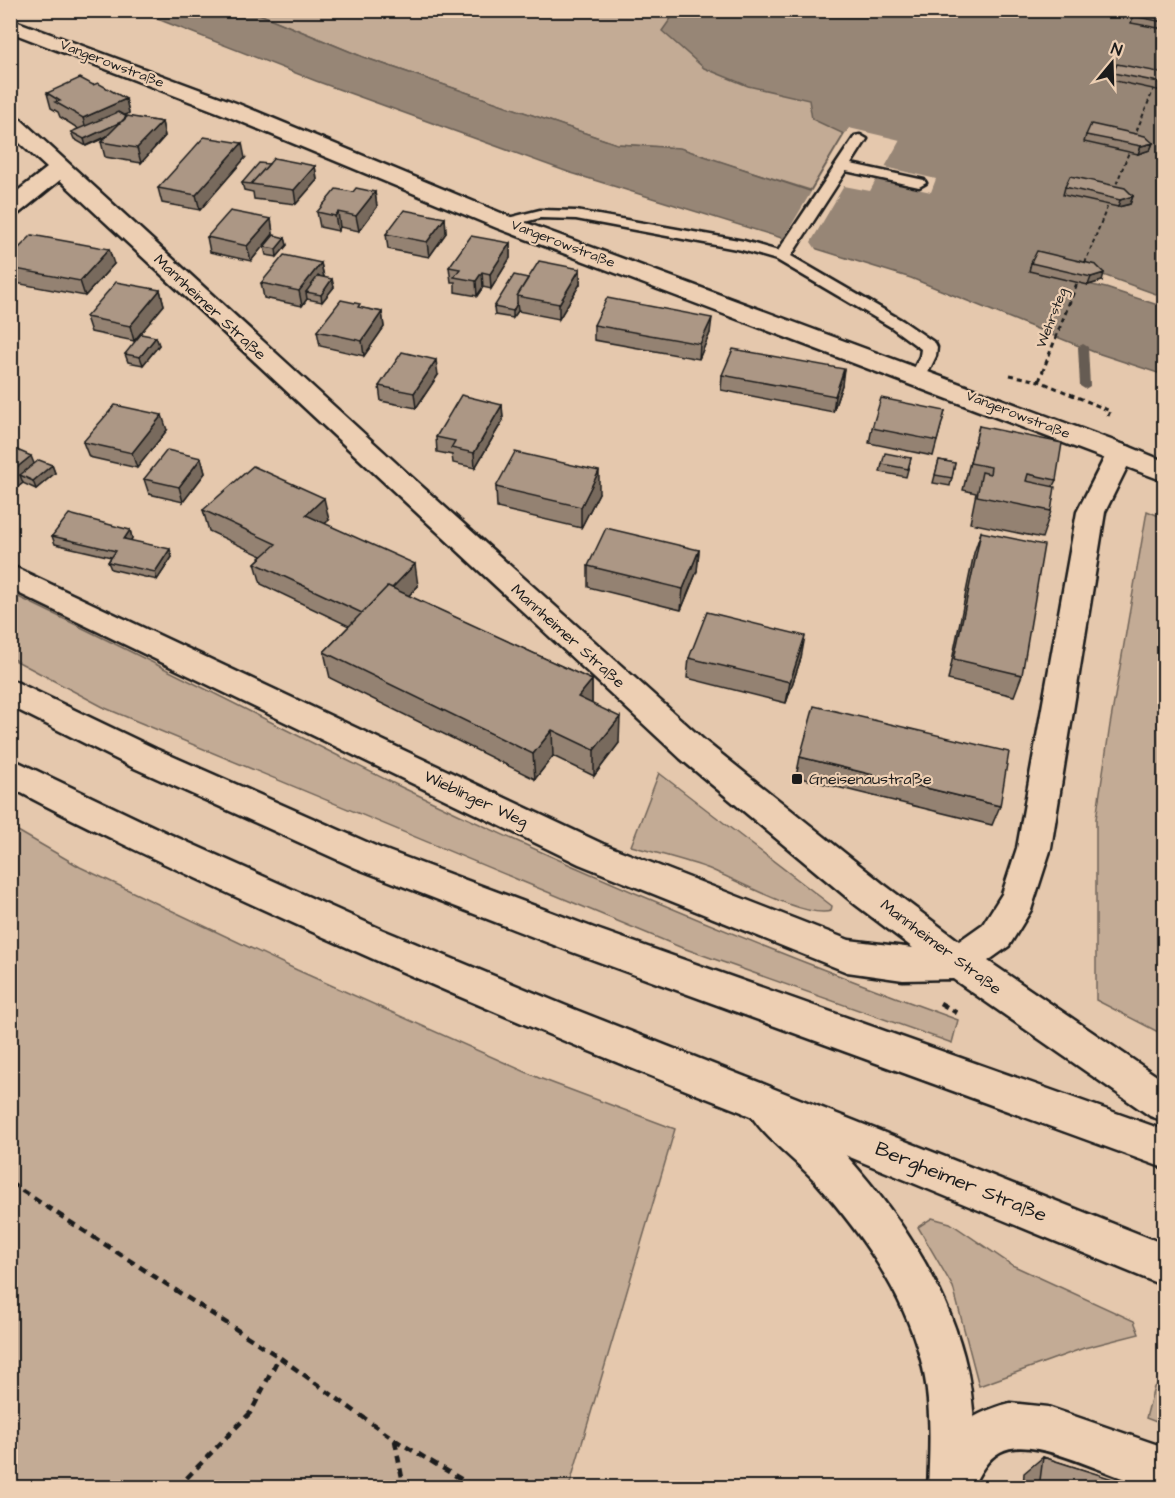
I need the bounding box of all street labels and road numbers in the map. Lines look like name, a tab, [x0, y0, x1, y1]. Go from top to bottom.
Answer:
street label: Vangerowstraße	[57, 35, 167, 93]
street label: Vangerowstraße	[508, 215, 618, 273]
street label: Mannheimer Straße	[149, 249, 271, 365]
street label: Wehrsteg	[1031, 285, 1073, 351]
street label: Vangerowstraße	[963, 386, 1073, 444]
street label: Mannheimer Straße	[506, 579, 630, 693]
street label: Wieblinger Weg	[420, 765, 531, 834]
street label: Mannheimer Straße	[876, 894, 1006, 1000]
street label: Bergheimer Straße	[871, 1135, 1051, 1230]

